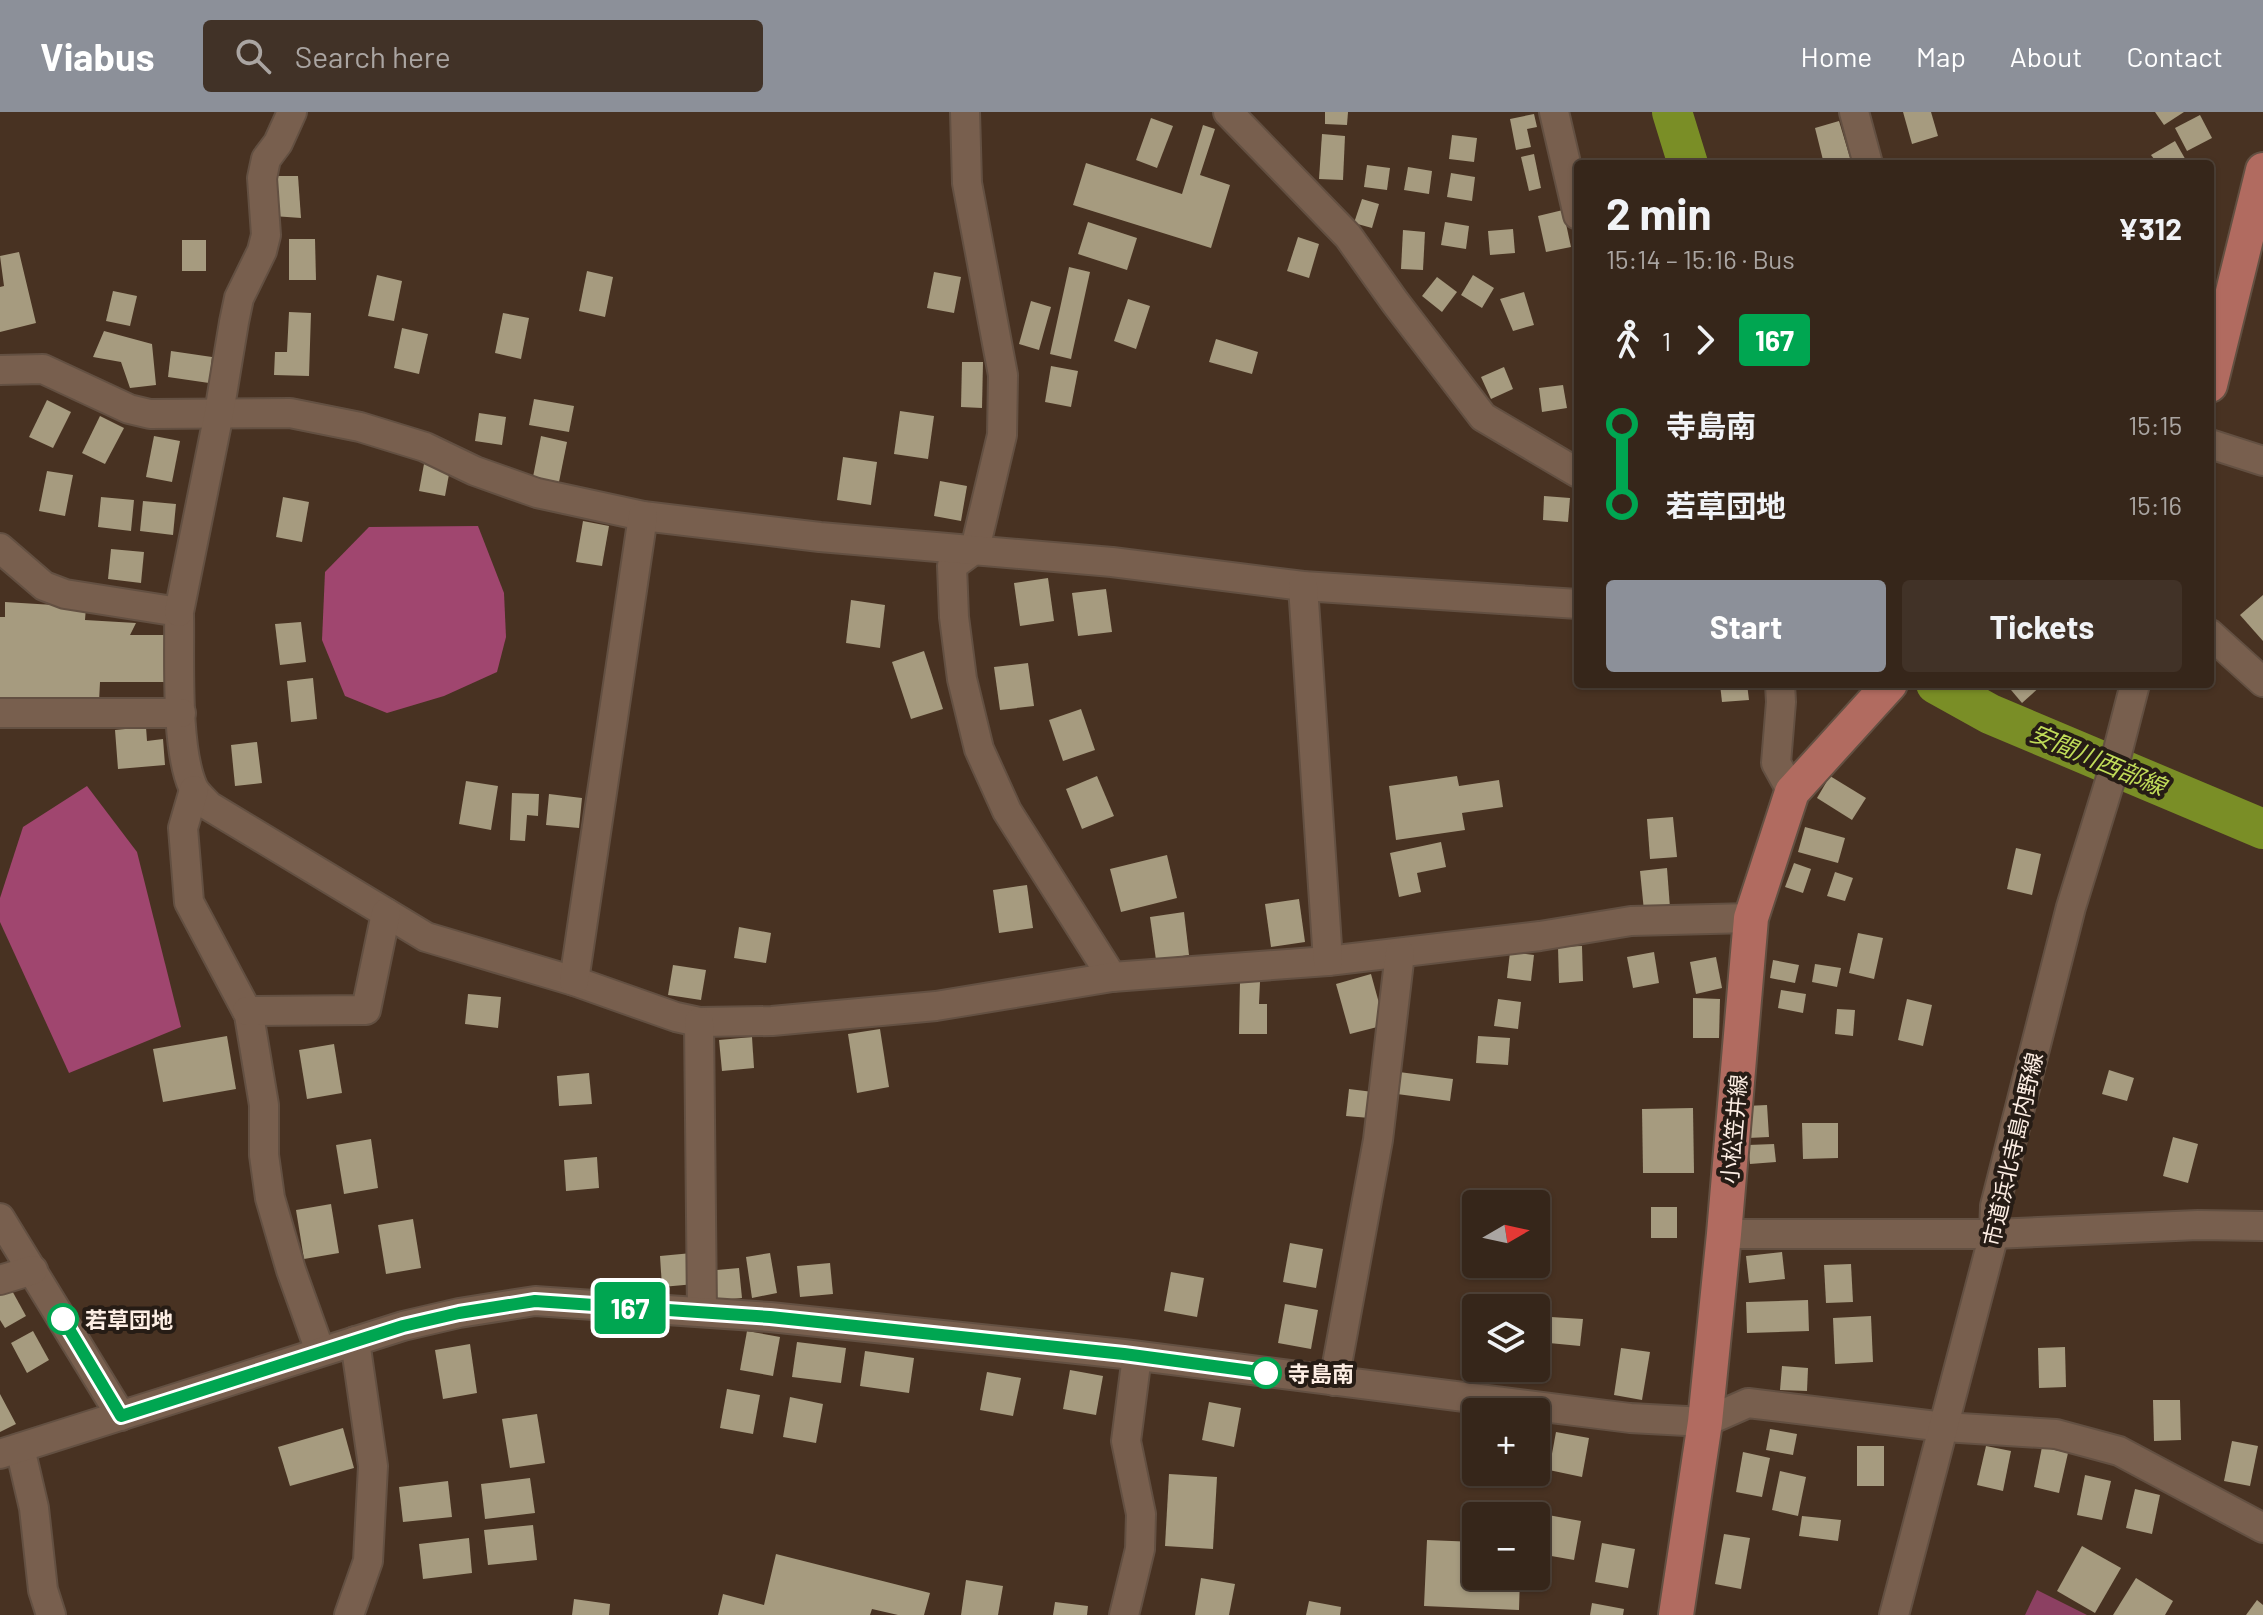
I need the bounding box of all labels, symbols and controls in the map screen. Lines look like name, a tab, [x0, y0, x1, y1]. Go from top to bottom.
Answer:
search box	[203, 20, 763, 92]
text: Viabus	[40, 33, 155, 79]
icon: search	[231, 34, 275, 78]
text: Search here	[295, 38, 451, 74]
text: Home	[1801, 39, 1872, 73]
text: Map	[1916, 39, 1966, 73]
text: About	[2010, 39, 2082, 73]
text: Contact	[2126, 39, 2223, 73]
text: 2 min	[1606, 186, 1711, 239]
text: ¥312	[2118, 210, 2182, 246]
text: 15:14 – 15:16 · Bus	[1606, 243, 1795, 274]
icon: walk	[1606, 318, 1650, 362]
icon: forward	[1683, 318, 1727, 362]
text: 167	[1755, 323, 1794, 357]
text: 1	[1662, 325, 1671, 356]
text: 寺島南	[1666, 407, 1756, 443]
text: 15:15	[2128, 409, 2182, 440]
text: 若草団地	[1666, 487, 1786, 523]
text: 15:16	[2128, 489, 2182, 520]
button: Start	[1606, 580, 1886, 672]
button: Tickets	[1902, 580, 2182, 672]
water label: 安間川西部線	[2026, 718, 2173, 802]
street label: 市道浜北寺島内野線	[1977, 1050, 2047, 1248]
street label: 小松笠井線	[1715, 1073, 1751, 1185]
north arrow	[1462, 1190, 1550, 1278]
map controls	[1462, 1190, 1550, 1590]
line badge: 167	[584, 1282, 676, 1334]
text: 167	[611, 1291, 649, 1325]
button: layers	[1462, 1294, 1550, 1382]
marker: 若草団地	[48, 1304, 78, 1334]
place label: 若草団地	[85, 1306, 173, 1332]
marker: 寺島南	[1251, 1358, 1281, 1388]
place label: 寺島南	[1288, 1360, 1354, 1386]
button: +	[1462, 1398, 1550, 1486]
button: −	[1462, 1502, 1550, 1590]

